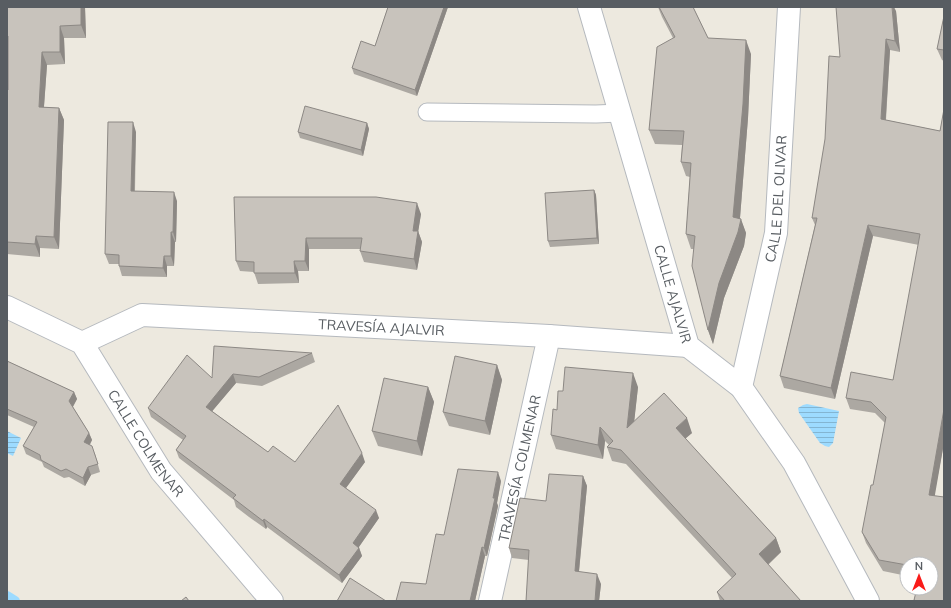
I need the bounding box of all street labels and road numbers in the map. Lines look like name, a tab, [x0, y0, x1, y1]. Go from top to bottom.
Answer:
street label: CALLE DEL OLIVAR	[761, 134, 791, 264]
street label: CALLE AJALVIR	[650, 243, 696, 346]
street label: TRAVESÍA AJALVIR	[318, 315, 445, 340]
street label: CALLE COLMENAR	[104, 386, 188, 501]
street label: TRAVESÍA COLMENAR	[494, 393, 545, 544]

